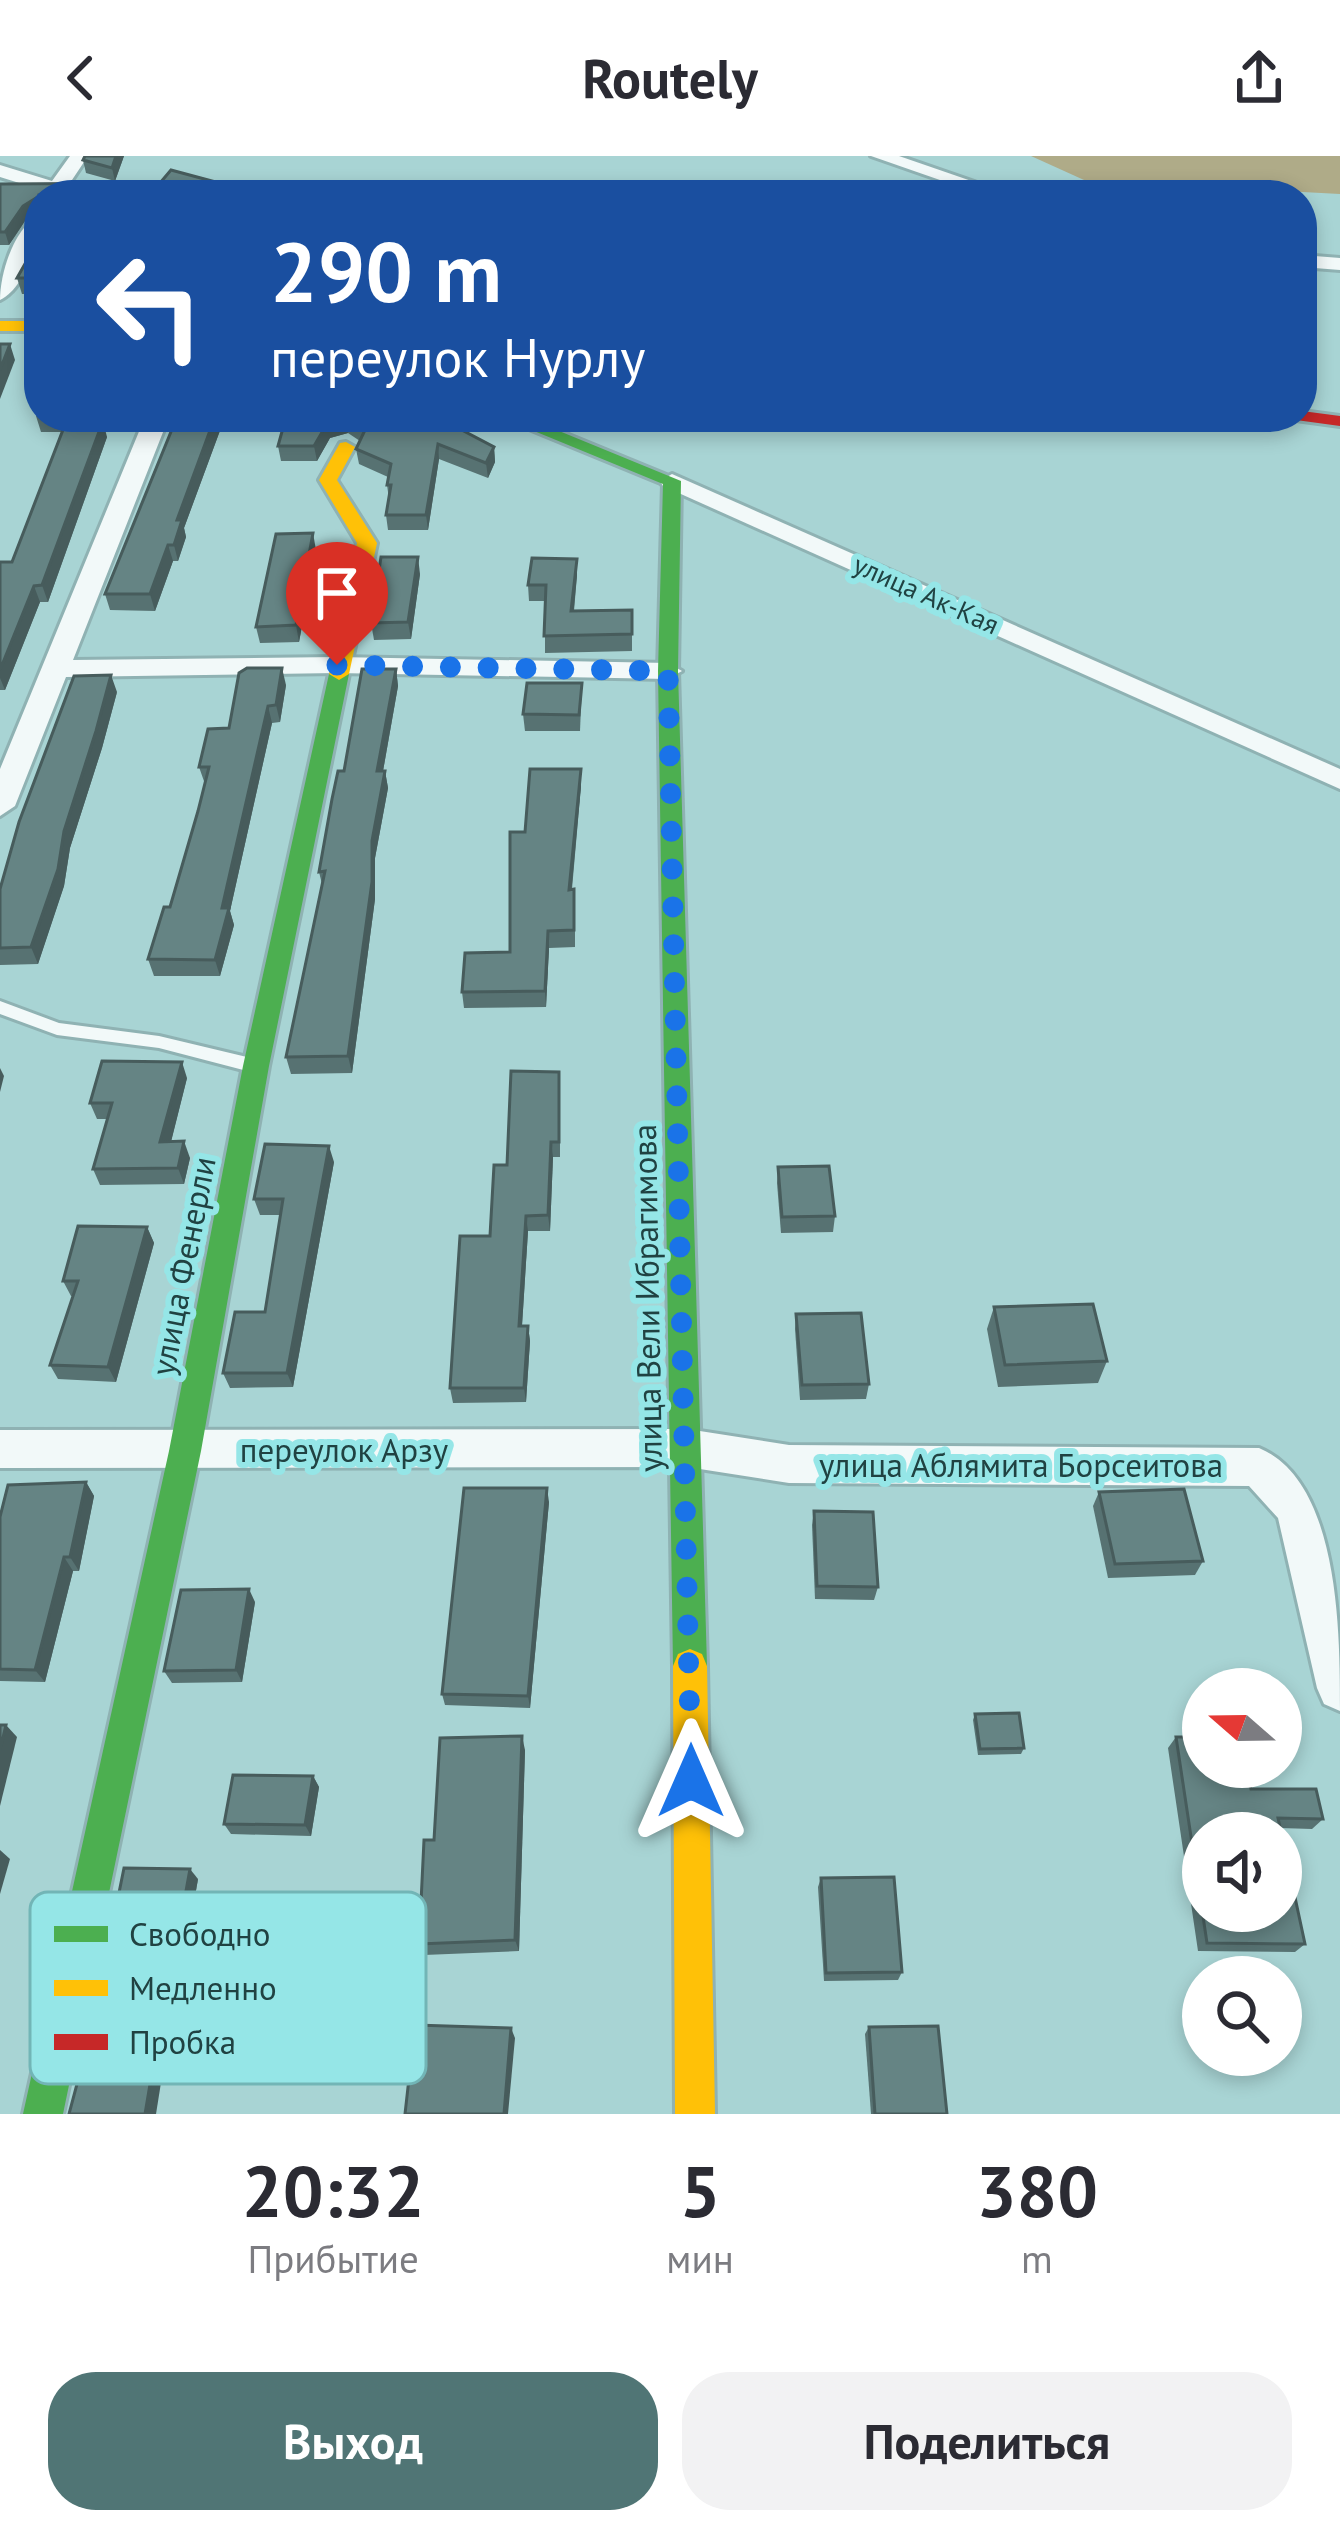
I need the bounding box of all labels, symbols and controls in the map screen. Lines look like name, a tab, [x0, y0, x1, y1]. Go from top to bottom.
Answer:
text: Routely	[582, 43, 758, 113]
icon: back	[48, 45, 114, 111]
icon: share	[1226, 45, 1292, 111]
text: 290 m	[270, 216, 502, 325]
icon: left	[72, 228, 228, 384]
text: переулок Нурлу	[270, 322, 645, 392]
pin	[286, 542, 388, 665]
street label: улица Ак-Кая	[848, 547, 1004, 641]
icon: arrive	[304, 560, 370, 626]
street label: улица Вели Ибрагимова	[622, 1124, 671, 1472]
street label: улица Фенерли	[140, 1153, 225, 1379]
street label: переулок Арзу	[240, 1428, 449, 1471]
street label: улица Аблямита Борсеитова	[819, 1443, 1223, 1486]
north arrow	[1182, 1668, 1302, 1788]
map controls	[1182, 1668, 1302, 2076]
position arrow	[628, 1718, 754, 1844]
button: sound	[1182, 1812, 1302, 1932]
legend	[30, 1892, 426, 2084]
text: Свободно	[129, 1912, 271, 1955]
button: search	[1182, 1956, 1302, 2076]
text: Медленно	[129, 1966, 277, 2009]
text: Пробка	[129, 2020, 236, 2063]
text: 20:32	[242, 2144, 425, 2237]
text: 5	[680, 2144, 721, 2237]
text: 380	[976, 2144, 1098, 2237]
text: Прибытие	[247, 2233, 419, 2284]
text: мин	[666, 2233, 734, 2284]
text: m	[1021, 2233, 1053, 2284]
button: Выход	[48, 2372, 658, 2510]
button: Поделиться	[682, 2372, 1292, 2510]

